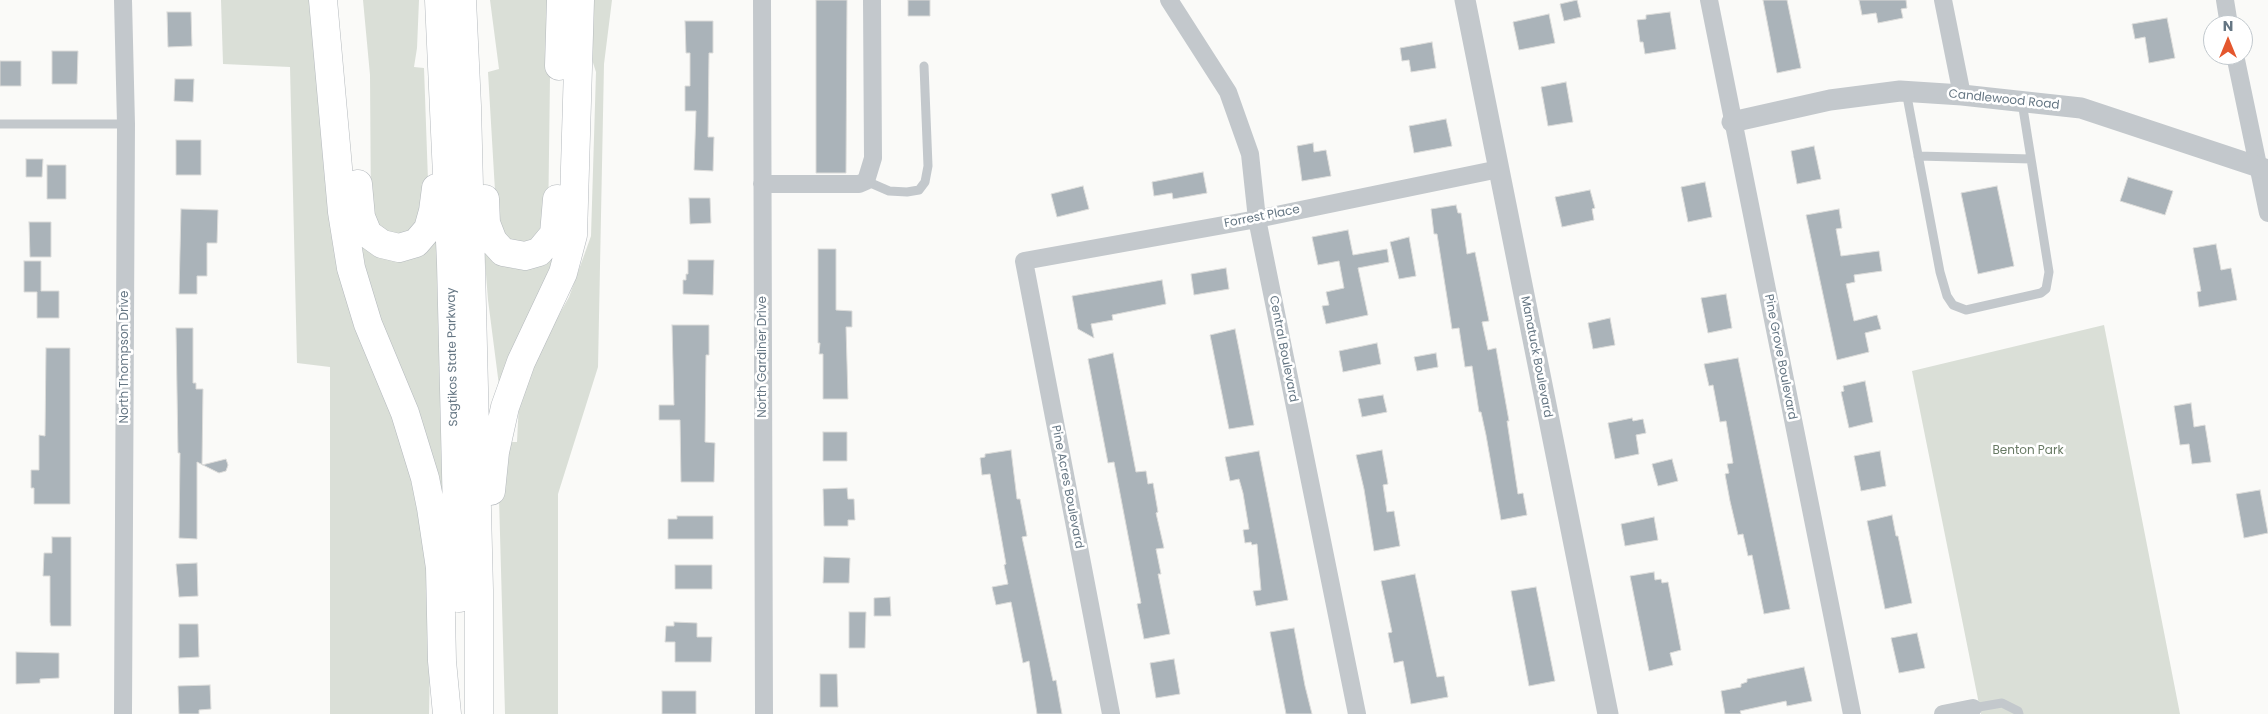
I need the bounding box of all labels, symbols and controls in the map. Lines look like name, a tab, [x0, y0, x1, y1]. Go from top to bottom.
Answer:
north arrow	[2203, 15, 2253, 65]
text: N	[2223, 16, 2233, 36]
street label: Candlewood Road	[1948, 87, 2060, 113]
street label: Forrest Place	[1223, 203, 1301, 231]
street label: Sagtikos State Parkway	[445, 287, 461, 427]
street label: North Thompson Drive	[118, 290, 132, 424]
street label: Pine Grove Boulevard	[1761, 293, 1799, 421]
street label: Central Boulevard	[1266, 295, 1300, 403]
street label: Manatuck Boulevard	[1517, 295, 1555, 419]
street label: North Gardiner Drive	[756, 296, 770, 418]
street label: Pine Acres Boulevard	[1048, 424, 1086, 550]
park label: Benton Park	[1992, 444, 2064, 458]

